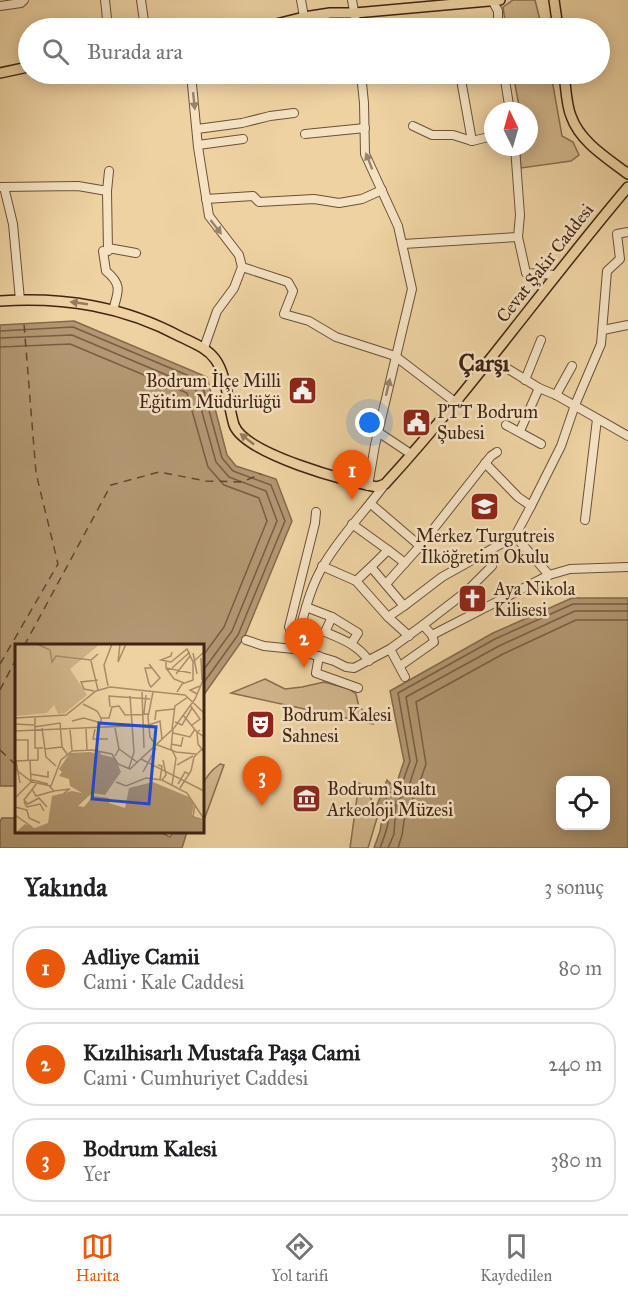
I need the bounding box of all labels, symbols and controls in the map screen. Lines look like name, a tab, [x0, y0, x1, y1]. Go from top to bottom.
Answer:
search box	[18, 18, 610, 84]
icon: search	[39, 35, 72, 68]
text: Burada ara	[87, 38, 183, 65]
one-way arrow	[189, 92, 199, 111]
north arrow	[484, 102, 538, 156]
one-way arrow	[364, 152, 373, 170]
street label: Cevat Şakir Caddesi	[492, 199, 598, 327]
one-way arrow	[210, 218, 222, 234]
one-way arrow	[70, 298, 89, 307]
district label: Çarşı	[459, 348, 510, 378]
place label: Bodrum İlçe Milli Eğitim Müdürlüğü	[139, 369, 281, 414]
public building icon: Bodrum İlçe Milli Eğitim Müdürlüğü	[286, 375, 318, 407]
one-way arrow	[384, 378, 394, 397]
place label: PTT Bodrum Şubesi	[437, 401, 538, 444]
public building icon: PTT Bodrum Şubesi	[400, 406, 432, 438]
your location	[355, 408, 384, 437]
one-way arrow	[239, 432, 255, 445]
pin: 1	[332, 450, 372, 500]
school or university icon: Merkez Turgutreis İlköğretim Okulu	[469, 491, 501, 523]
place label: Merkez Turgutreis İlköğretim Okulu	[416, 525, 554, 569]
place label: Aya Nikola Kilisesi	[493, 578, 576, 621]
church icon: Aya Nikola Kilisesi	[457, 583, 489, 615]
pin: 2	[284, 618, 324, 668]
inset map	[15, 644, 204, 833]
place label: Bodrum Kalesi Sahnesi	[282, 704, 392, 747]
theatre icon: Bodrum Kalesi Sahnesi	[245, 709, 277, 741]
pin: 3	[242, 756, 282, 806]
map controls	[556, 776, 610, 830]
button: locate	[556, 776, 610, 830]
place label: Bodrum Sualtı Arkeoloji Müzesi	[326, 778, 453, 821]
museum icon: Bodrum Sualtı Arkeoloji Müzesi	[290, 783, 322, 815]
text: Yakında	[24, 871, 107, 903]
text: 3 sonuç	[544, 875, 604, 899]
text: Adliye Camii	[83, 943, 200, 970]
text: 1	[42, 956, 49, 980]
text: 80 m	[559, 956, 602, 980]
text: Cami · Kale Caddesi	[83, 970, 244, 994]
text: Kızılhisarlı Mustafa Paşa Cami	[83, 1039, 360, 1066]
text: 2	[41, 1052, 50, 1076]
text: 240 m	[548, 1052, 602, 1076]
text: Cami · Cumhuriyet Caddesi	[83, 1066, 308, 1090]
text: Bodrum Kalesi	[83, 1135, 217, 1162]
text: 3	[42, 1148, 50, 1172]
text: 380 m	[551, 1148, 602, 1172]
text: Yer	[83, 1162, 110, 1186]
tab: Harita	[76, 1230, 119, 1285]
tab: Yol tarifi	[271, 1230, 328, 1285]
tab: Kaydedilen	[480, 1230, 552, 1285]

